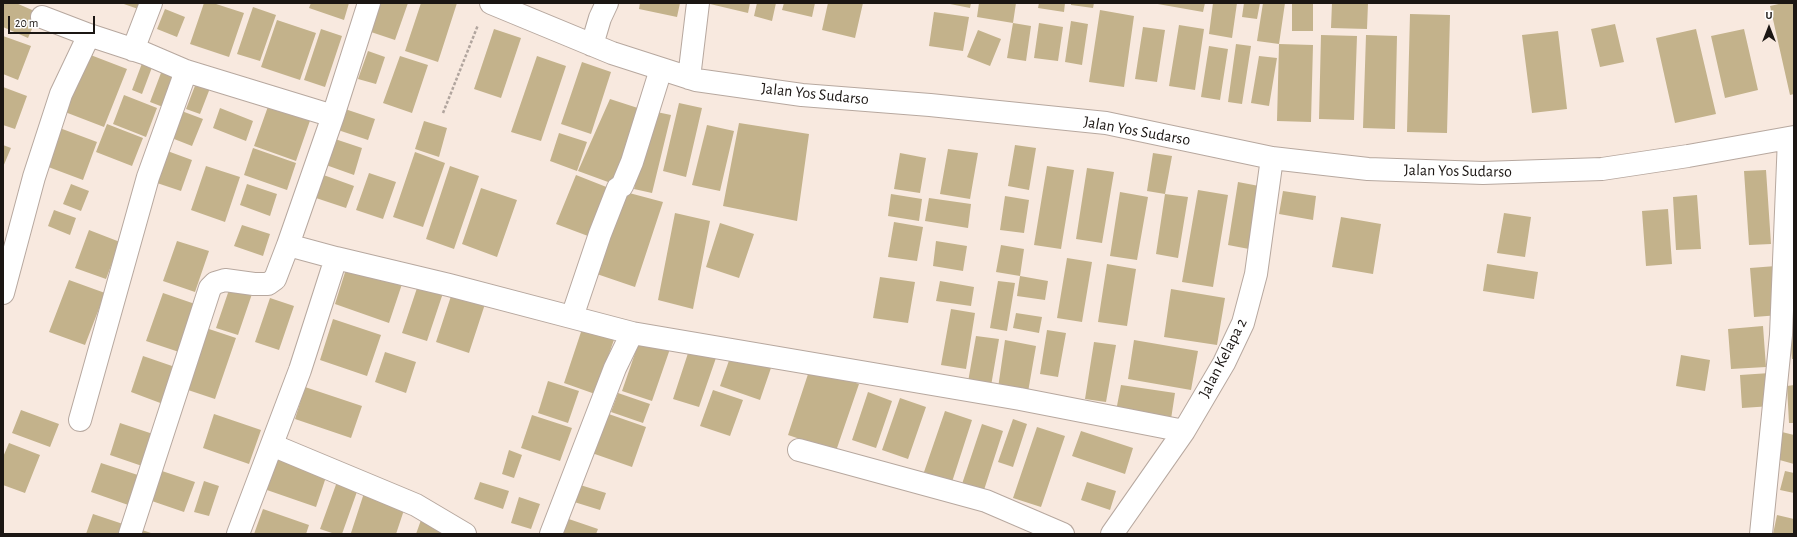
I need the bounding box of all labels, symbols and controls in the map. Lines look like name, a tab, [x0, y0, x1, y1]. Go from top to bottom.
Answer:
scale bar	[10, 8, 97, 34]
north arrow	[1749, 8, 1789, 48]
text: U	[1765, 10, 1773, 21]
text: 20 m	[15, 17, 38, 29]
street label: Jalan Yos Sudarso	[760, 79, 870, 109]
street label: Jalan Yos Sudarso	[1082, 112, 1192, 150]
street label: Jalan Yos Sudarso	[1404, 160, 1512, 182]
street label: Jalan Kelapa 2	[1195, 315, 1251, 401]

